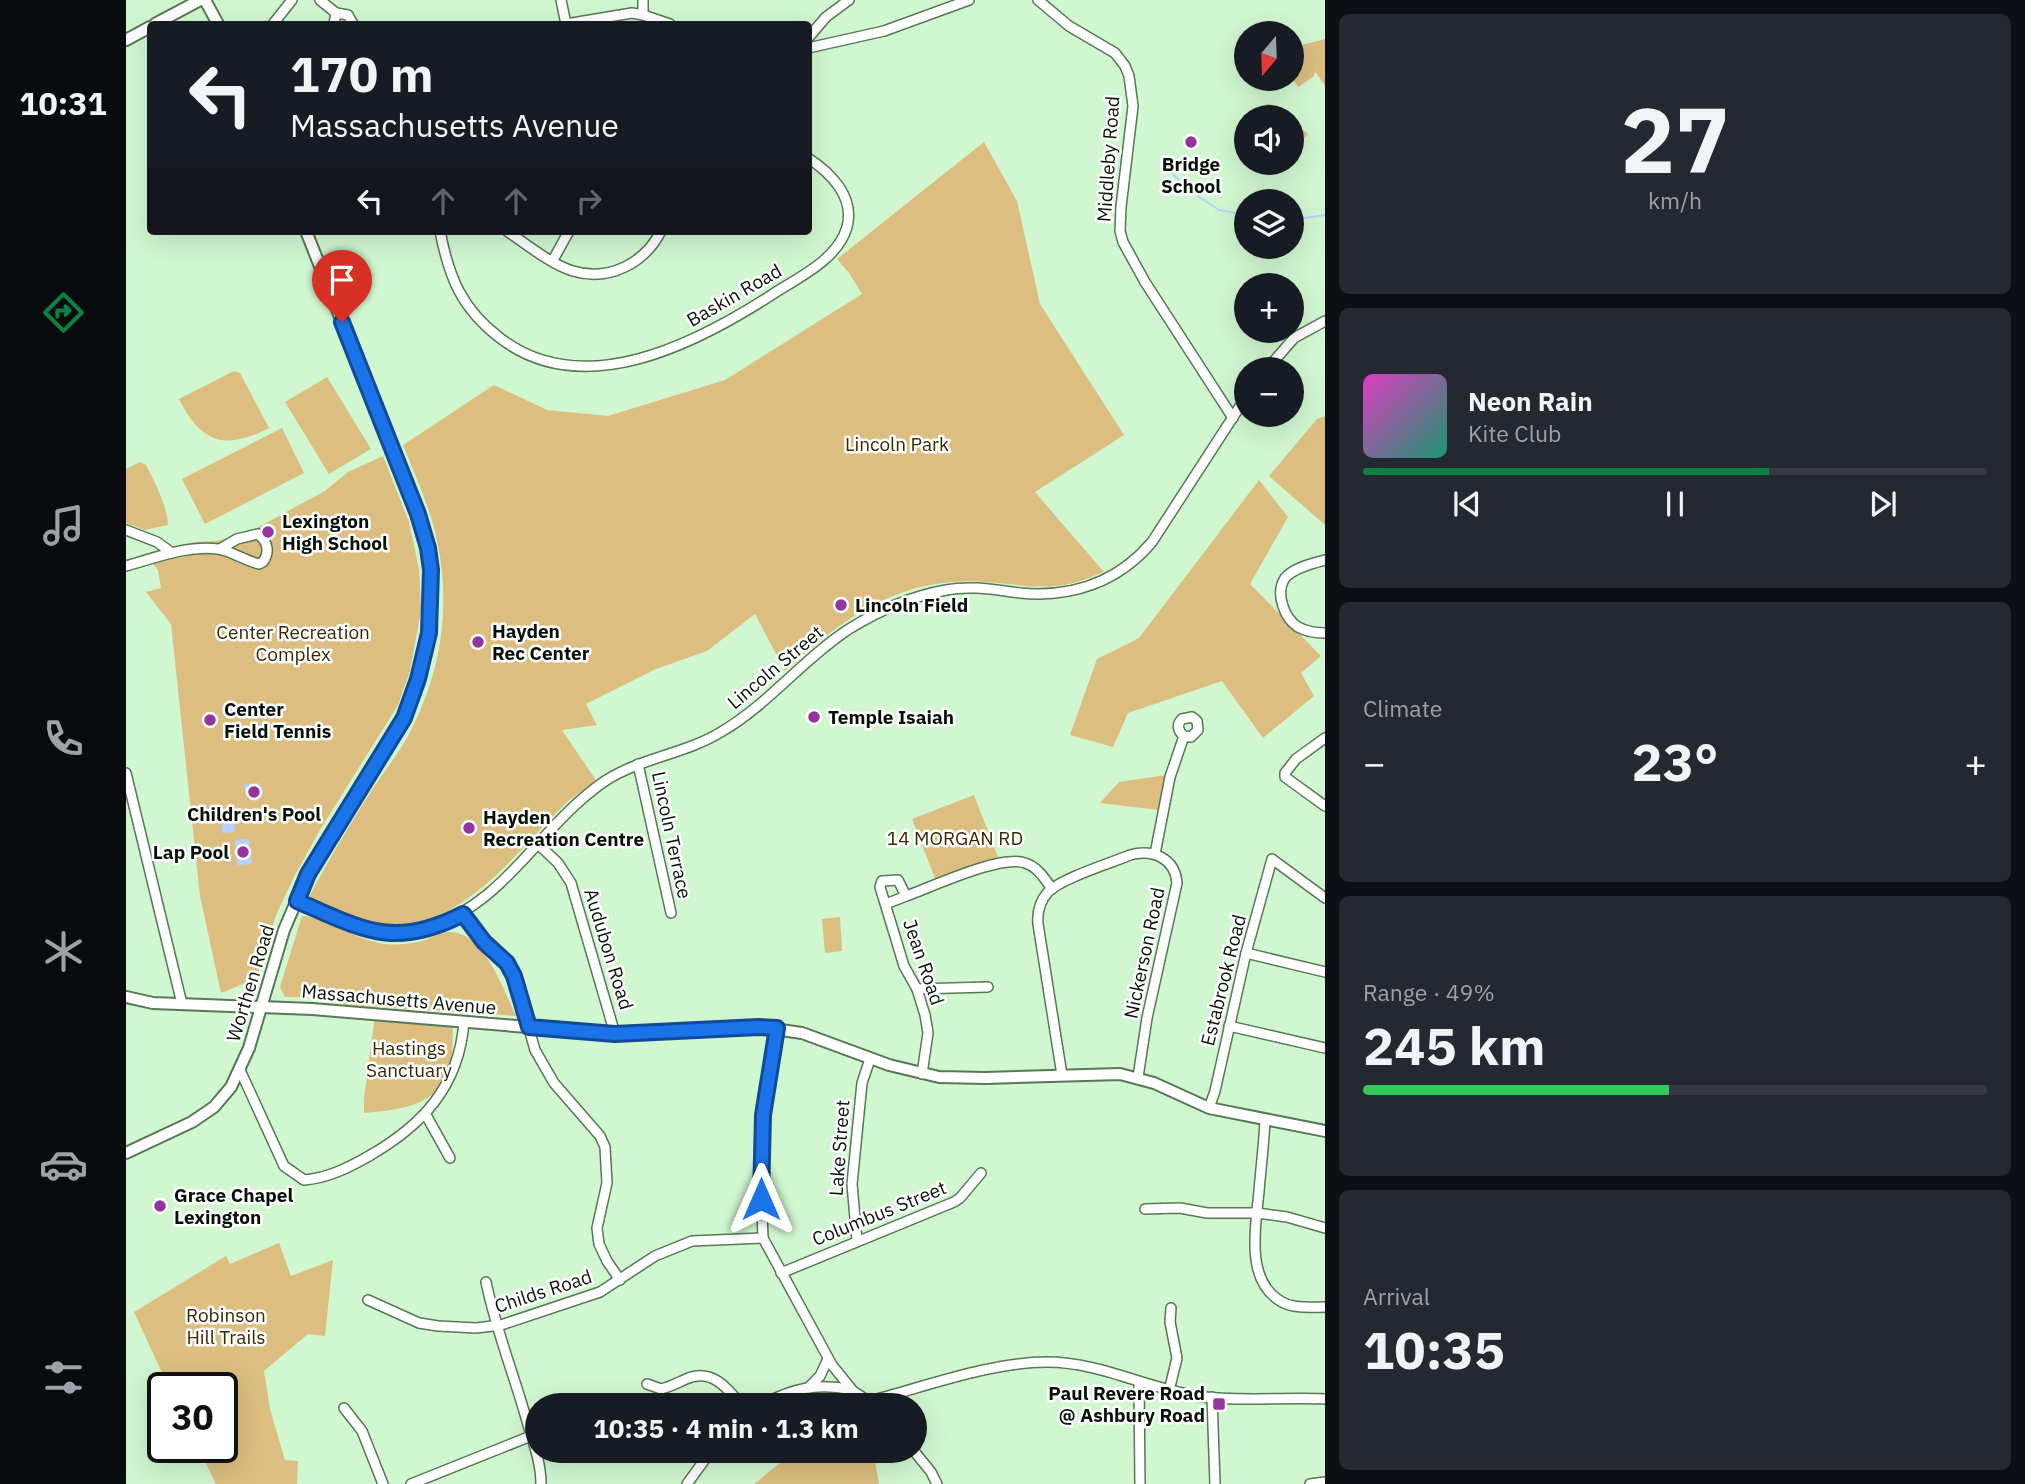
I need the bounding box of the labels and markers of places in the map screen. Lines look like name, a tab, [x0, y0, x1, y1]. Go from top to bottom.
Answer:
marker: Bridge School	[1183, 134, 1199, 150]
place label: Bridge School	[1161, 152, 1221, 198]
pin	[312, 250, 372, 322]
place label: Lexington High School	[282, 509, 388, 555]
marker: Lexington High School	[260, 524, 276, 540]
place label: Lincoln Field	[855, 593, 968, 617]
marker: Lincoln Field	[833, 597, 849, 613]
place label: Hayden Rec Center	[492, 619, 590, 665]
marker: Hayden Rec Center	[470, 634, 486, 650]
place label: Center Field Tennis	[224, 697, 331, 743]
place label: Temple Isaiah	[828, 705, 954, 729]
marker: Temple Isaiah	[806, 709, 822, 725]
marker: Center Field Tennis	[202, 712, 218, 728]
marker: Children's Pool	[246, 784, 262, 800]
place label: Children's Pool	[187, 802, 321, 826]
place label: Hayden Recreation Centre	[483, 805, 644, 851]
marker: Hayden Recreation Centre	[461, 820, 477, 836]
place label: Lap Pool	[153, 840, 229, 864]
marker: Lap Pool	[235, 844, 251, 860]
place label: Grace Chapel Lexington	[174, 1183, 294, 1229]
marker: Grace Chapel Lexington	[152, 1198, 168, 1214]
place label: Paul Revere Road @ Ashbury Road	[1048, 1381, 1205, 1427]
marker: Paul Revere Road @ Ashbury Road	[1211, 1396, 1227, 1412]

